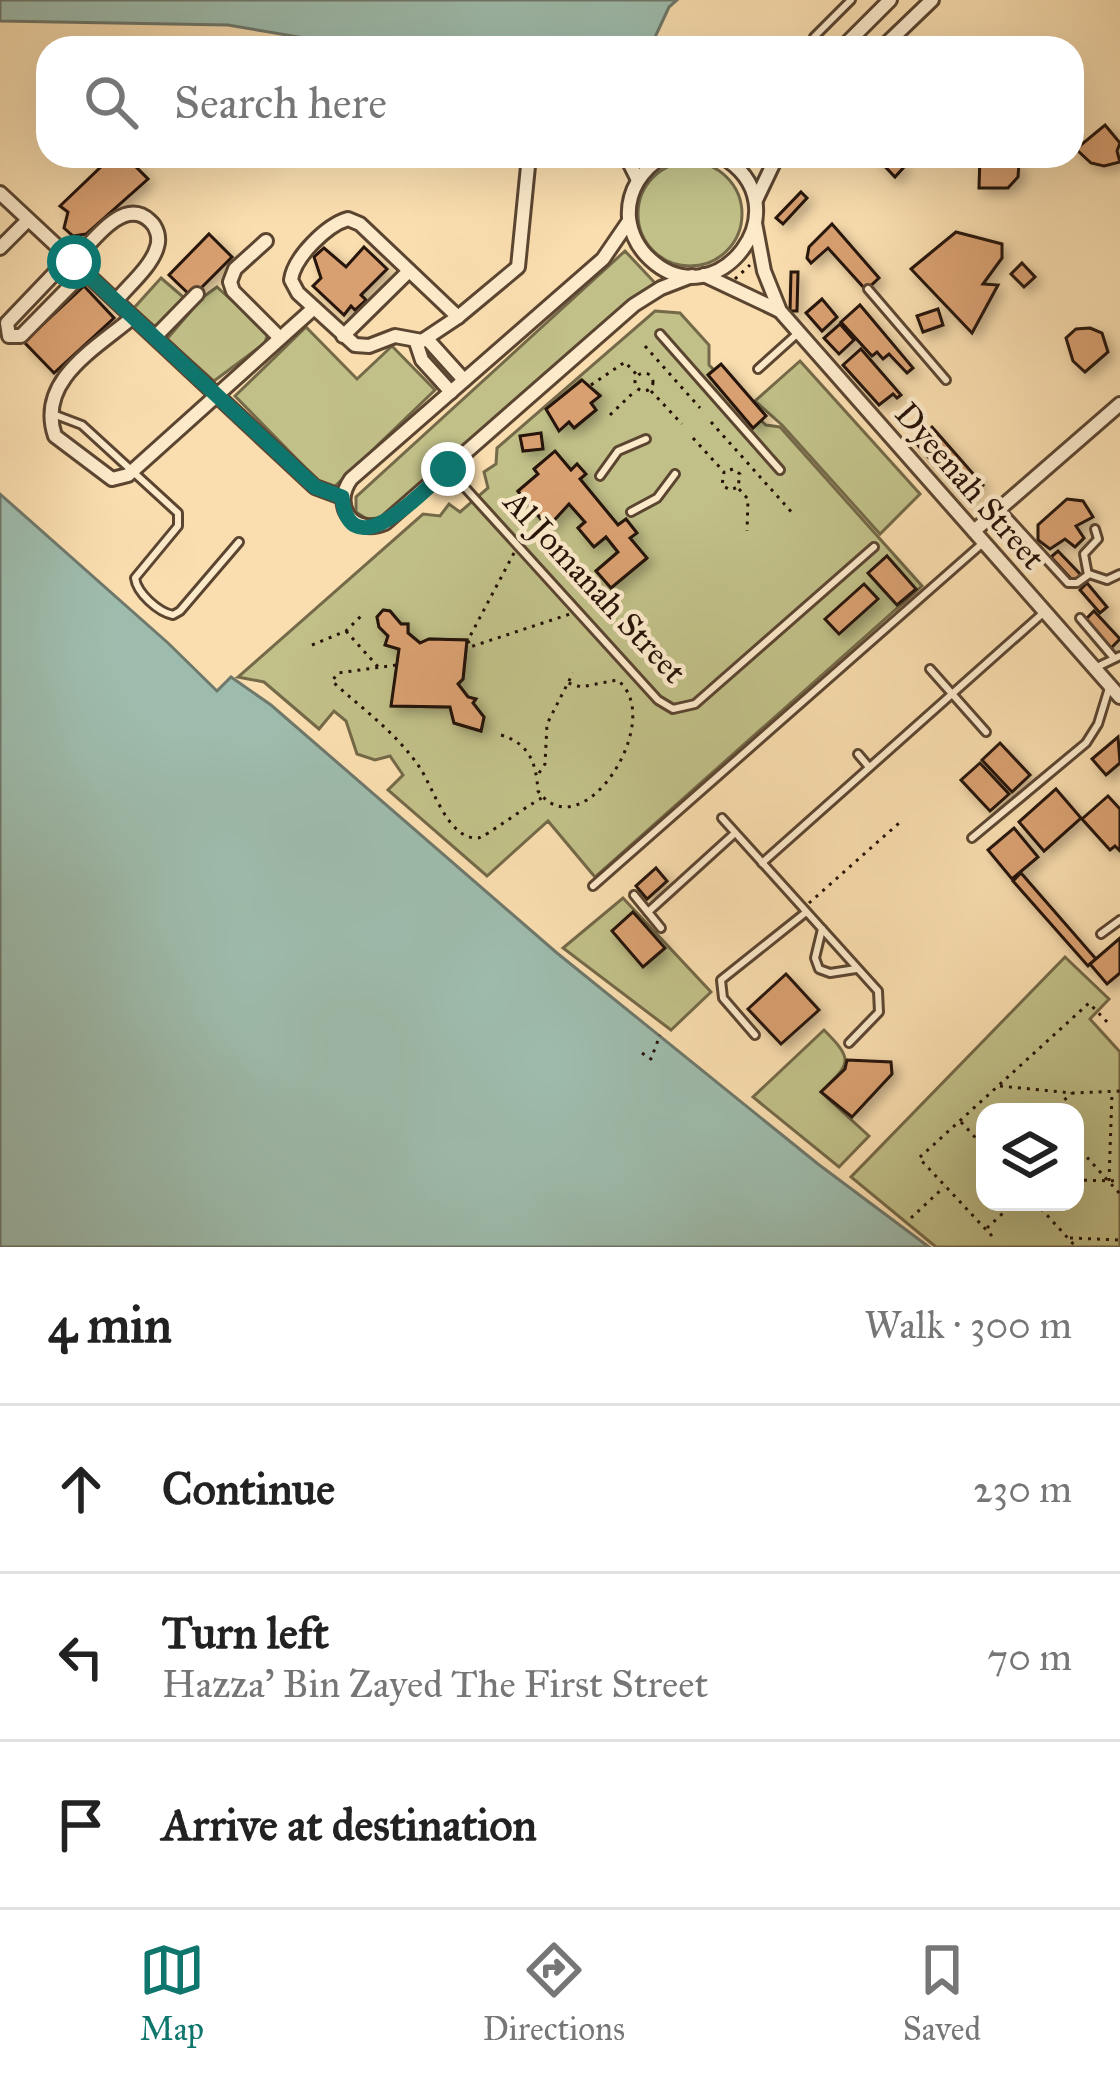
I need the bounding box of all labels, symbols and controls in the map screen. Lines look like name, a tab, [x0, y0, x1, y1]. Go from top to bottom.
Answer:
search box	[36, 36, 1084, 168]
icon: search	[78, 69, 144, 135]
text: Search here	[174, 75, 387, 130]
route start	[47, 235, 101, 289]
street label: Dyeenah Street	[887, 394, 1053, 578]
route end	[421, 442, 475, 496]
street label: Al Jomanah Street	[494, 481, 695, 692]
map controls	[976, 1103, 1084, 1211]
button: layers	[976, 1103, 1084, 1211]
text: 4 min	[48, 1294, 172, 1356]
text: Walk · 300 m	[864, 1301, 1072, 1349]
icon: ahead	[48, 1456, 114, 1522]
text: Continue	[162, 1461, 335, 1516]
text: 230 m	[973, 1465, 1072, 1513]
text: Turn left	[162, 1605, 329, 1660]
icon: left	[48, 1624, 114, 1690]
text: 70 m	[987, 1633, 1072, 1681]
text: Hazza' Bin Zayed The First Street	[162, 1660, 708, 1708]
icon: arrive	[48, 1792, 114, 1858]
text: Arrive at destination	[162, 1797, 537, 1852]
tab: Map	[139, 1937, 205, 2049]
tab: Directions	[483, 1937, 625, 2049]
tab: Saved	[903, 1937, 981, 2049]

